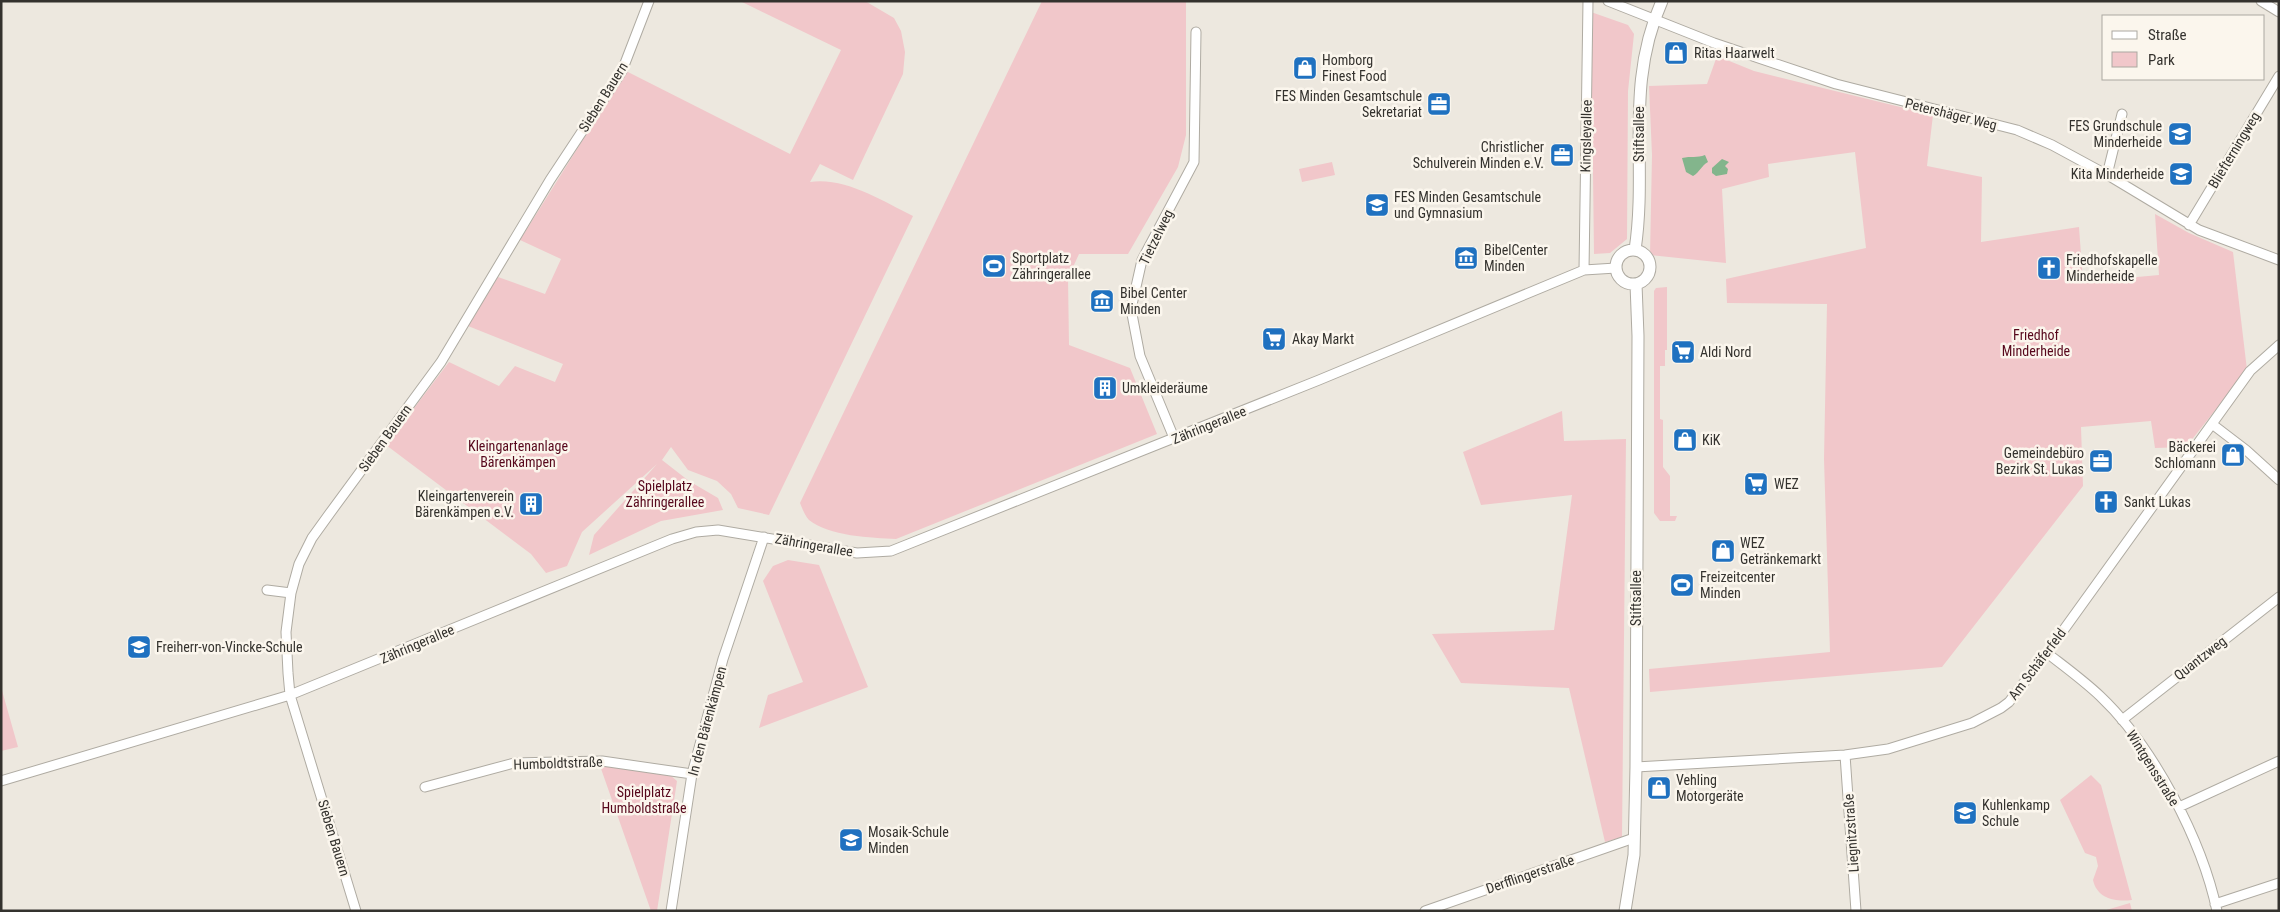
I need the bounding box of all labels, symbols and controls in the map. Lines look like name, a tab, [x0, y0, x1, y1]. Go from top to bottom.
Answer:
legend	[2102, 15, 2265, 80]
text: Straße	[2148, 26, 2187, 44]
shop icon: Ritas Haarwelt	[1663, 40, 1689, 66]
place label: Ritas Haarwelt	[1694, 45, 1775, 61]
text: Park	[2148, 51, 2175, 69]
place label: Homborg Finest Food	[1322, 52, 1387, 84]
shop icon: Homborg Finest Food	[1292, 55, 1318, 81]
street label: Sieben Bauern	[575, 59, 631, 135]
place label: FES Minden Gesamtschule Sekretariat	[1275, 88, 1422, 120]
office icon: FES Minden Gesamtschule Sekretariat	[1426, 91, 1452, 117]
street label: Petershäger Weg	[1903, 95, 1999, 133]
street label: Kingsleyallee	[1577, 99, 1595, 172]
street label: Stiftsallee	[1631, 106, 1647, 162]
street label: Bliefterningweg	[2205, 109, 2263, 191]
place label: FES Grundschule Minderheide	[2069, 118, 2162, 150]
school or university icon: FES Grundschule Minderheide	[2167, 121, 2193, 147]
place label: Christlicher Schulverein Minden e.V.	[1413, 139, 1544, 171]
office icon: Christlicher Schulverein Minden e.V.	[1549, 142, 1575, 168]
school or university icon: Kita Minderheide	[2168, 161, 2194, 187]
place label: Kita Minderheide	[2071, 166, 2164, 182]
place label: FES Minden Gesamtschule und Gymnasium	[1394, 189, 1541, 221]
school or university icon: FES Minden Gesamtschule und Gymnasium	[1364, 192, 1390, 218]
street label: Tietzelweg	[1136, 207, 1176, 267]
place label: BibelCenter Minden	[1484, 242, 1548, 274]
museum icon: BibelCenter Minden	[1453, 245, 1479, 271]
place label: Sportplatz Zähringerallee	[1012, 250, 1091, 282]
place label: Friedhofskapelle Minderheide	[2066, 252, 2158, 284]
sports icon: Sportplatz Zähringerallee	[981, 253, 1007, 279]
church icon: Friedhofskapelle Minderheide	[2036, 255, 2062, 281]
place label: Bibel Center Minden	[1120, 285, 1187, 317]
museum icon: Bibel Center Minden	[1089, 288, 1115, 314]
supermarket icon: Akay Markt	[1261, 326, 1287, 352]
park label: Friedhof Minderheide	[2002, 327, 2071, 359]
place label: Akay Markt	[1292, 331, 1354, 347]
supermarket icon: Aldi Nord	[1670, 339, 1696, 365]
place label: Aldi Nord	[1700, 344, 1751, 360]
building icon: Umkleideräume	[1092, 375, 1118, 401]
place label: Umkleideräume	[1122, 380, 1208, 396]
street label: Sieben Bauern	[355, 401, 415, 475]
street label: Zähringerallee	[1169, 403, 1249, 447]
shop icon: KiK	[1672, 427, 1698, 453]
place label: KiK	[1702, 432, 1721, 448]
park label: Kleingartenanlage Bärenkämpen	[468, 438, 568, 470]
place label: Bäckerei Schlomann	[2154, 439, 2216, 471]
shop icon: Bäckerei Schlomann	[2220, 442, 2246, 468]
place label: Gemeindebüro Bezirk St. Lukas	[1996, 445, 2084, 477]
office icon: Gemeindebüro Bezirk St. Lukas	[2088, 448, 2114, 474]
supermarket icon: WEZ	[1743, 471, 1769, 497]
place label: WEZ	[1774, 476, 1799, 492]
park label: Spielplatz Zähringerallee	[626, 478, 705, 510]
place label: Kleingartenverein Bärenkämpen e.V.	[415, 488, 514, 520]
church icon: Sankt Lukas	[2093, 489, 2119, 515]
building icon: Kleingartenverein Bärenkämpen e.V.	[518, 491, 544, 517]
place label: Sankt Lukas	[2124, 494, 2191, 510]
street label: Zähringerallee	[774, 530, 855, 560]
place label: WEZ Getränkemarkt	[1740, 535, 1821, 567]
shop icon: WEZ Getränkemarkt	[1710, 538, 1736, 564]
place label: Freizeitcenter Minden	[1700, 569, 1775, 601]
street label: Stiftsallee	[1628, 570, 1644, 626]
sports icon: Freizeitcenter Minden	[1669, 572, 1695, 598]
street label: Zähringerallee	[378, 621, 457, 667]
street label: Am Schäferfeld	[2005, 625, 2069, 703]
street label: Quantzweg	[2171, 633, 2229, 683]
school or university icon: Freiherr-von-Vincke-Schule	[126, 634, 152, 660]
place label: Freiherr-von-Vincke-Schule	[156, 639, 303, 655]
street label: In den Bärenkämpen	[685, 665, 729, 777]
street label: Wintgensstraße	[2123, 727, 2183, 809]
street label: Humboldtstraße	[513, 753, 603, 773]
place label: Vehling Motorgeräte	[1676, 772, 1744, 804]
shop icon: Vehling Motorgeräte	[1646, 775, 1672, 801]
park label: Spielplatz Humboldstraße	[601, 784, 687, 816]
street label: Liegnitzstraße	[1840, 793, 1862, 873]
place label: Kuhlenkamp Schule	[1982, 797, 2050, 829]
street label: Sieben Bauern	[315, 798, 353, 878]
school or university icon: Kuhlenkamp Schule	[1952, 800, 1978, 826]
place label: Mosaik-Schule Minden	[868, 824, 949, 856]
school or university icon: Mosaik-Schule Minden	[838, 827, 864, 853]
street label: Derfflingerstraße	[1484, 851, 1577, 897]

